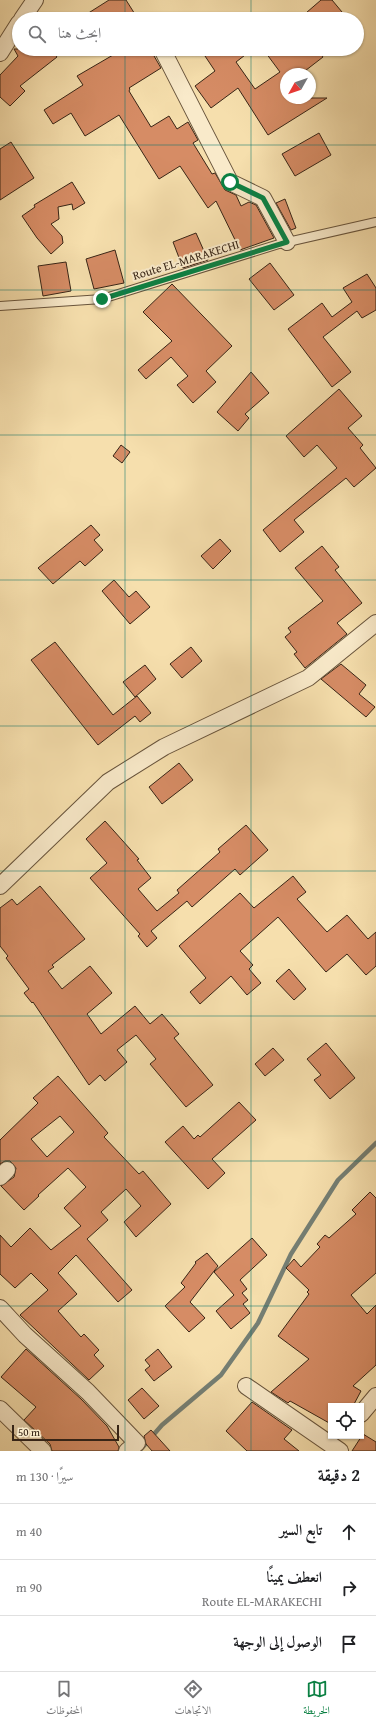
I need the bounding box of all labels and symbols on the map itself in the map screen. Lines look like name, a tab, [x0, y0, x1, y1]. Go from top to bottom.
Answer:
north arrow	[280, 68, 316, 104]
route start	[221, 173, 239, 191]
street label: Route EL-MARAKECHI	[130, 235, 242, 284]
route end	[93, 290, 111, 308]
scale bar	[12, 1423, 119, 1442]

